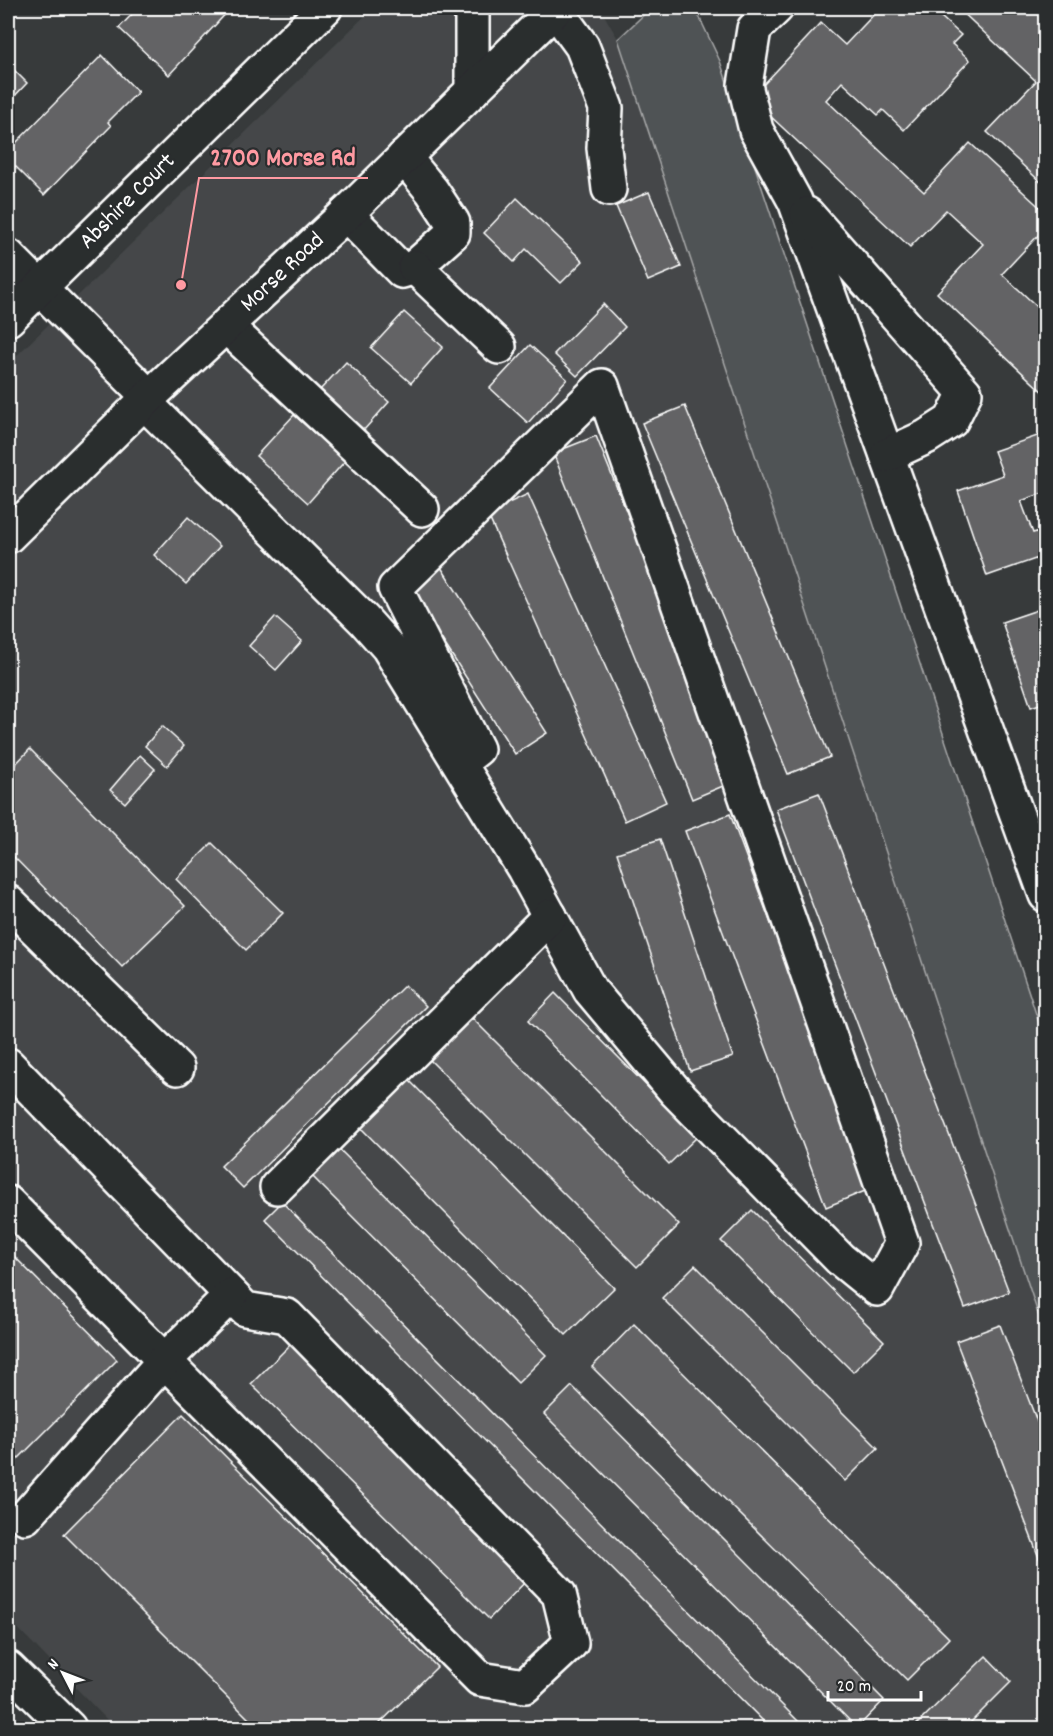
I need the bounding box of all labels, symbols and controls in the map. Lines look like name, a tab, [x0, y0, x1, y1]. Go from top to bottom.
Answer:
callout: 2700 Morse Rd	[199, 134, 368, 178]
text: 2700 Morse Rd	[210, 141, 356, 178]
street label: Abshire Court	[72, 146, 184, 258]
street label: Morse Road	[233, 225, 333, 321]
north arrow	[33, 1643, 93, 1703]
text: N	[43, 1654, 65, 1675]
scale bar	[828, 1664, 921, 1702]
text: 20 m	[837, 1675, 871, 1700]

